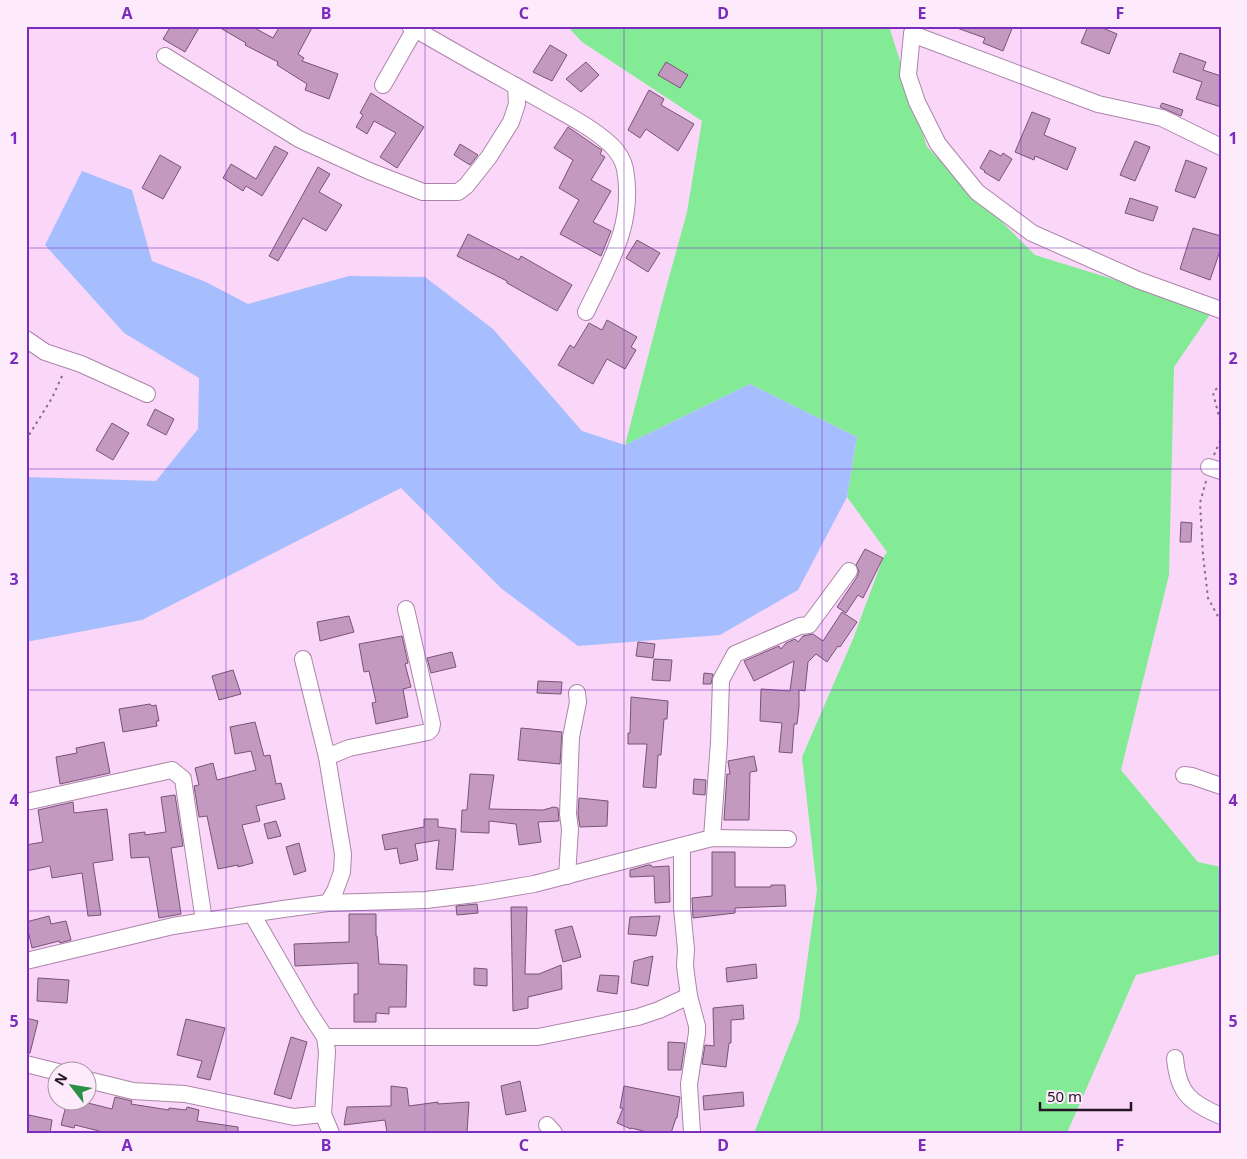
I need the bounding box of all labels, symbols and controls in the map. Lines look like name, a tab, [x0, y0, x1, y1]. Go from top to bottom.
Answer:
text: A	[121, 2, 133, 24]
text: B	[321, 2, 331, 24]
text: C	[519, 2, 529, 24]
text: D	[717, 2, 729, 24]
text: E	[918, 2, 927, 24]
text: F	[1116, 2, 1124, 24]
text: 1	[9, 127, 19, 149]
text: 1	[1228, 127, 1238, 149]
text: 2	[9, 347, 19, 369]
text: 2	[1228, 347, 1238, 369]
text: 3	[9, 568, 19, 590]
text: 3	[1228, 568, 1238, 590]
text: 4	[9, 789, 19, 811]
text: 4	[1228, 789, 1238, 811]
text: 5	[9, 1010, 19, 1032]
text: 5	[1228, 1010, 1238, 1032]
north arrow	[48, 1062, 98, 1112]
text: N	[49, 1069, 72, 1089]
scale bar	[1040, 1079, 1131, 1111]
text: 50 m	[1047, 1086, 1082, 1106]
text: A	[121, 1134, 133, 1156]
text: B	[321, 1134, 331, 1156]
text: C	[519, 1134, 529, 1156]
text: D	[717, 1134, 729, 1156]
text: E	[918, 1134, 927, 1156]
text: F	[1116, 1134, 1124, 1156]

